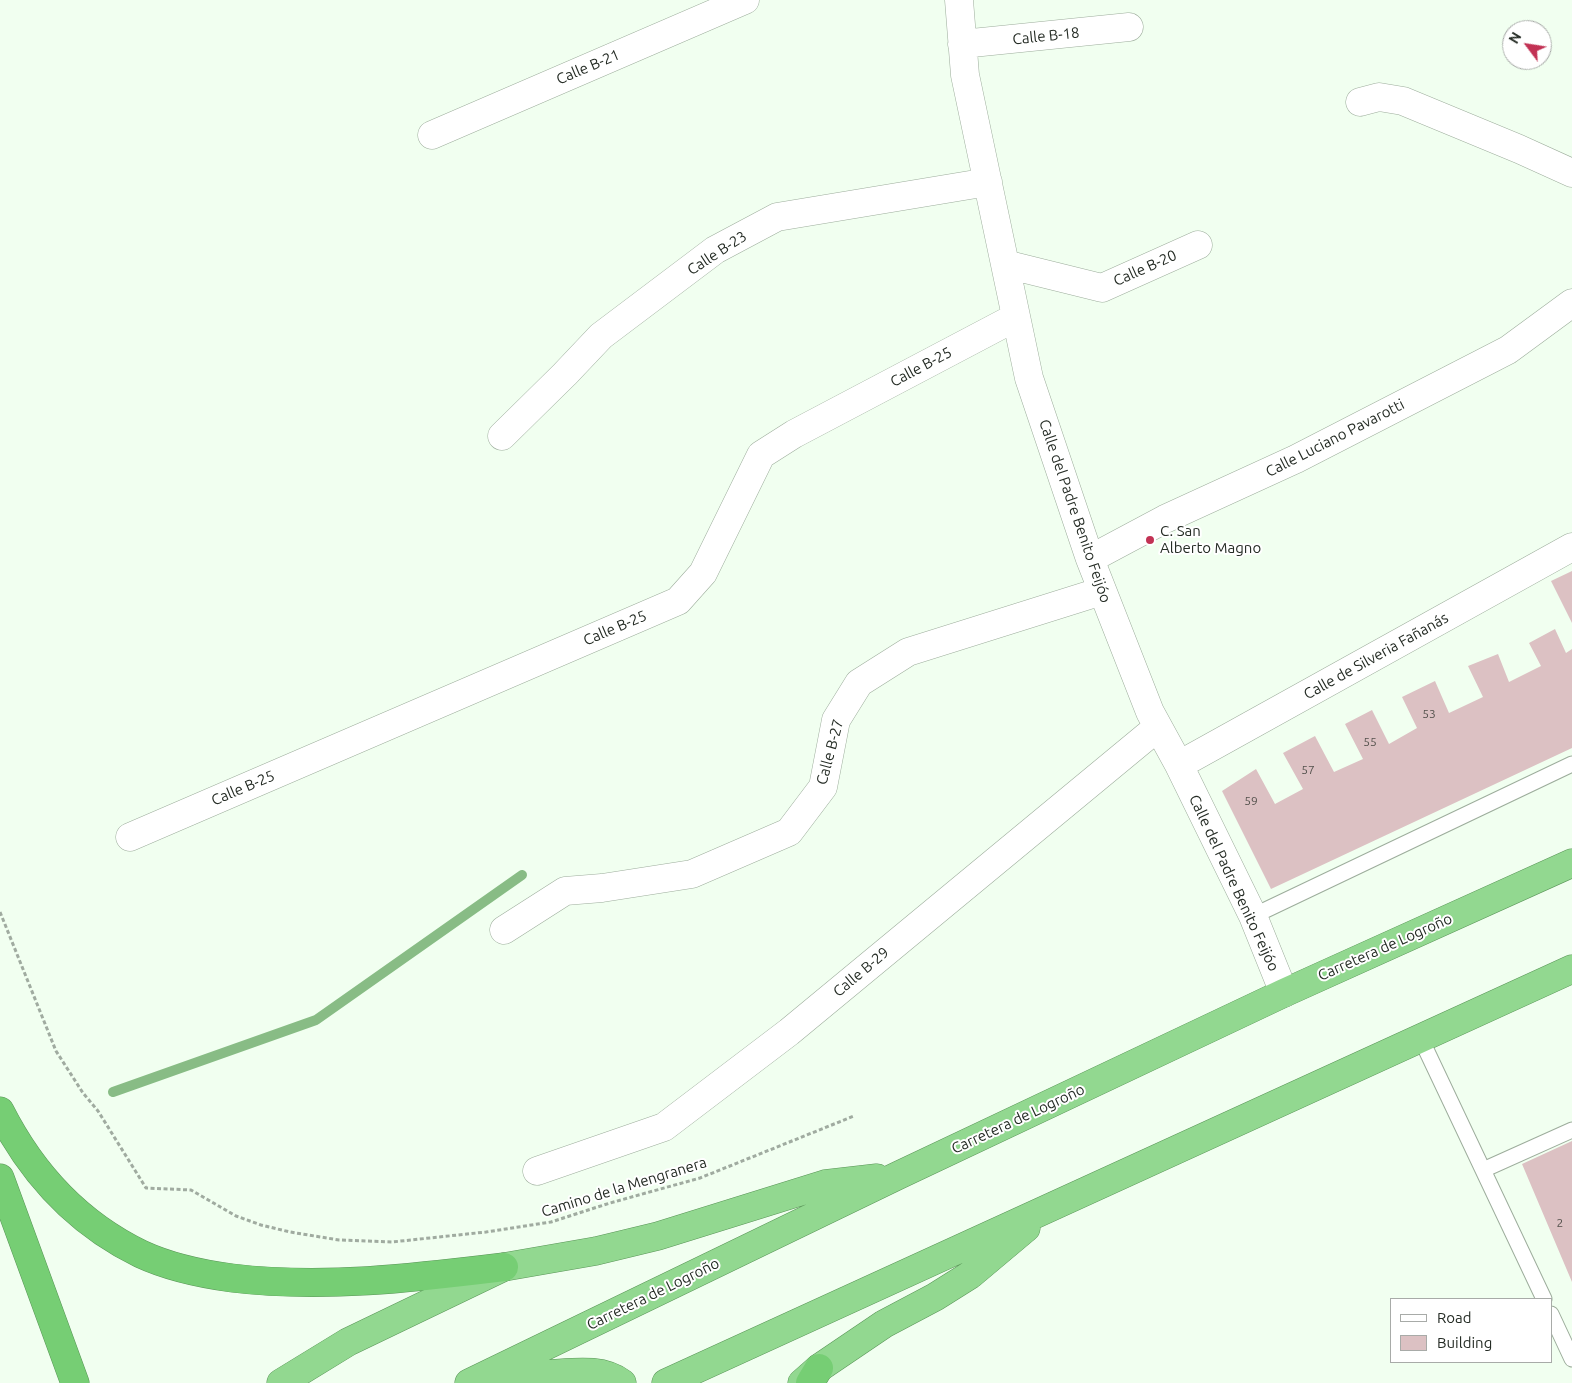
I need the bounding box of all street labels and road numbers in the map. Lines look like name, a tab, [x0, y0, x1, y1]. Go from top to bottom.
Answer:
street label: Calle B-18	[1012, 24, 1080, 48]
street label: Calle B-21	[554, 46, 622, 88]
street label: Calle B-23	[684, 227, 750, 279]
street label: Calle B-20	[1111, 246, 1179, 290]
street label: Calle B-25	[887, 343, 955, 391]
street label: Calle Luciano Pavarotti	[1263, 395, 1407, 481]
street label: Calle del Padre Benito Feijóo	[1035, 417, 1115, 605]
street label: Calle B-25	[581, 607, 649, 649]
street label: Calle de Silveria Fañanás	[1301, 609, 1451, 703]
street label: Calle B-27	[813, 717, 847, 787]
street label: Calle B-25	[209, 767, 277, 809]
street label: Calle del Padre Benito Feijóo	[1185, 792, 1283, 974]
street label: Carretera de Logroño	[1315, 909, 1455, 985]
street label: Calle B-29	[829, 943, 893, 1001]
street label: Carretera de Logroño	[949, 1080, 1087, 1158]
street label: Camino de la Mengranera	[539, 1153, 709, 1221]
street label: Carretera de Logroño	[584, 1254, 722, 1334]

